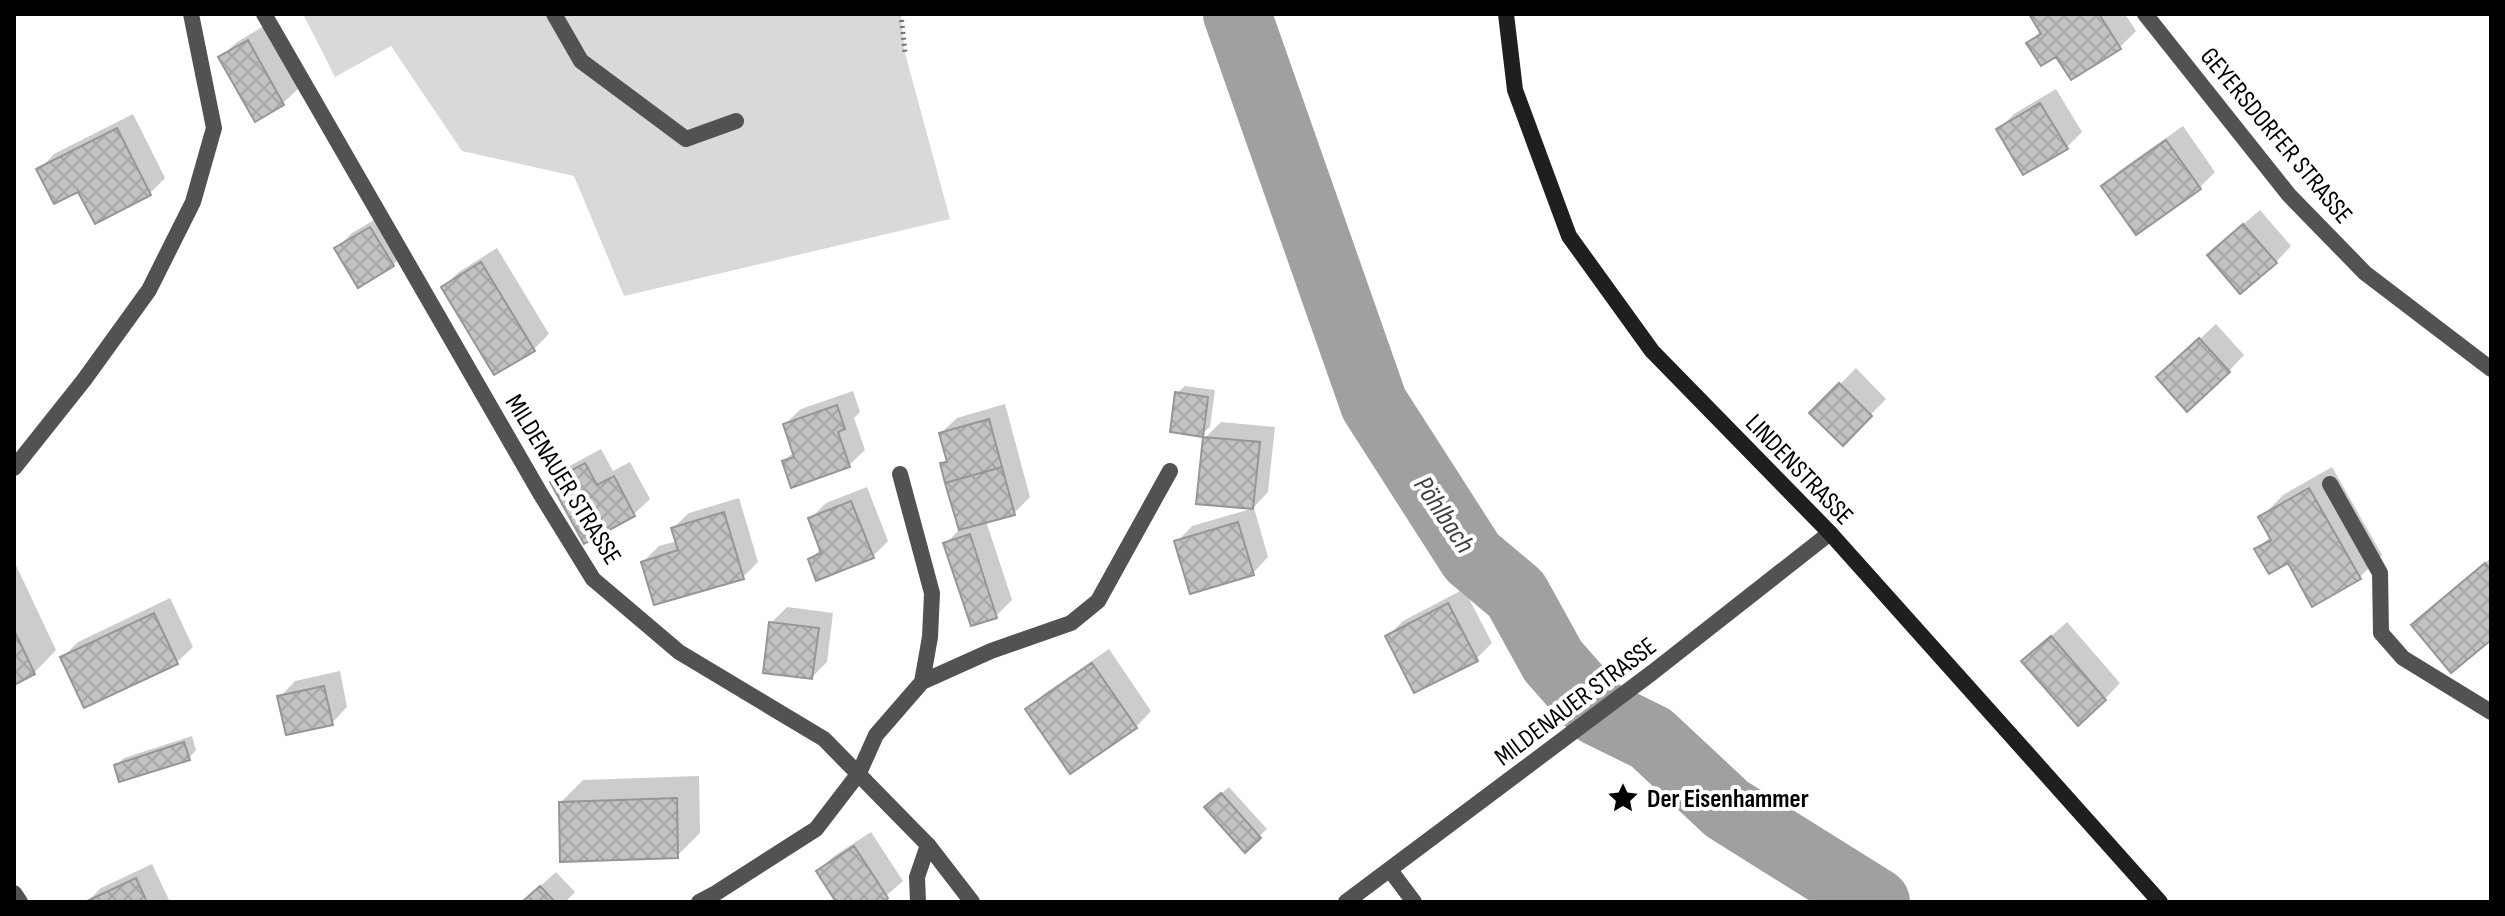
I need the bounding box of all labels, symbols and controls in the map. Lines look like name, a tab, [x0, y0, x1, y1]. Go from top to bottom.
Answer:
street label: GEYERSDORFER STRASSE	[2193, 42, 2358, 230]
street label: MILDENAUER STRASSE	[498, 389, 627, 571]
street label: LINDENSTRASSE	[1738, 408, 1859, 532]
water label: Pöhlbach	[1406, 470, 1481, 560]
street label: MILDENAUER STRASSE	[1489, 631, 1663, 773]
place icon: Der Eisenhammer	[1606, 781, 1640, 815]
place label: Der Eisenhammer	[1647, 784, 1809, 815]

